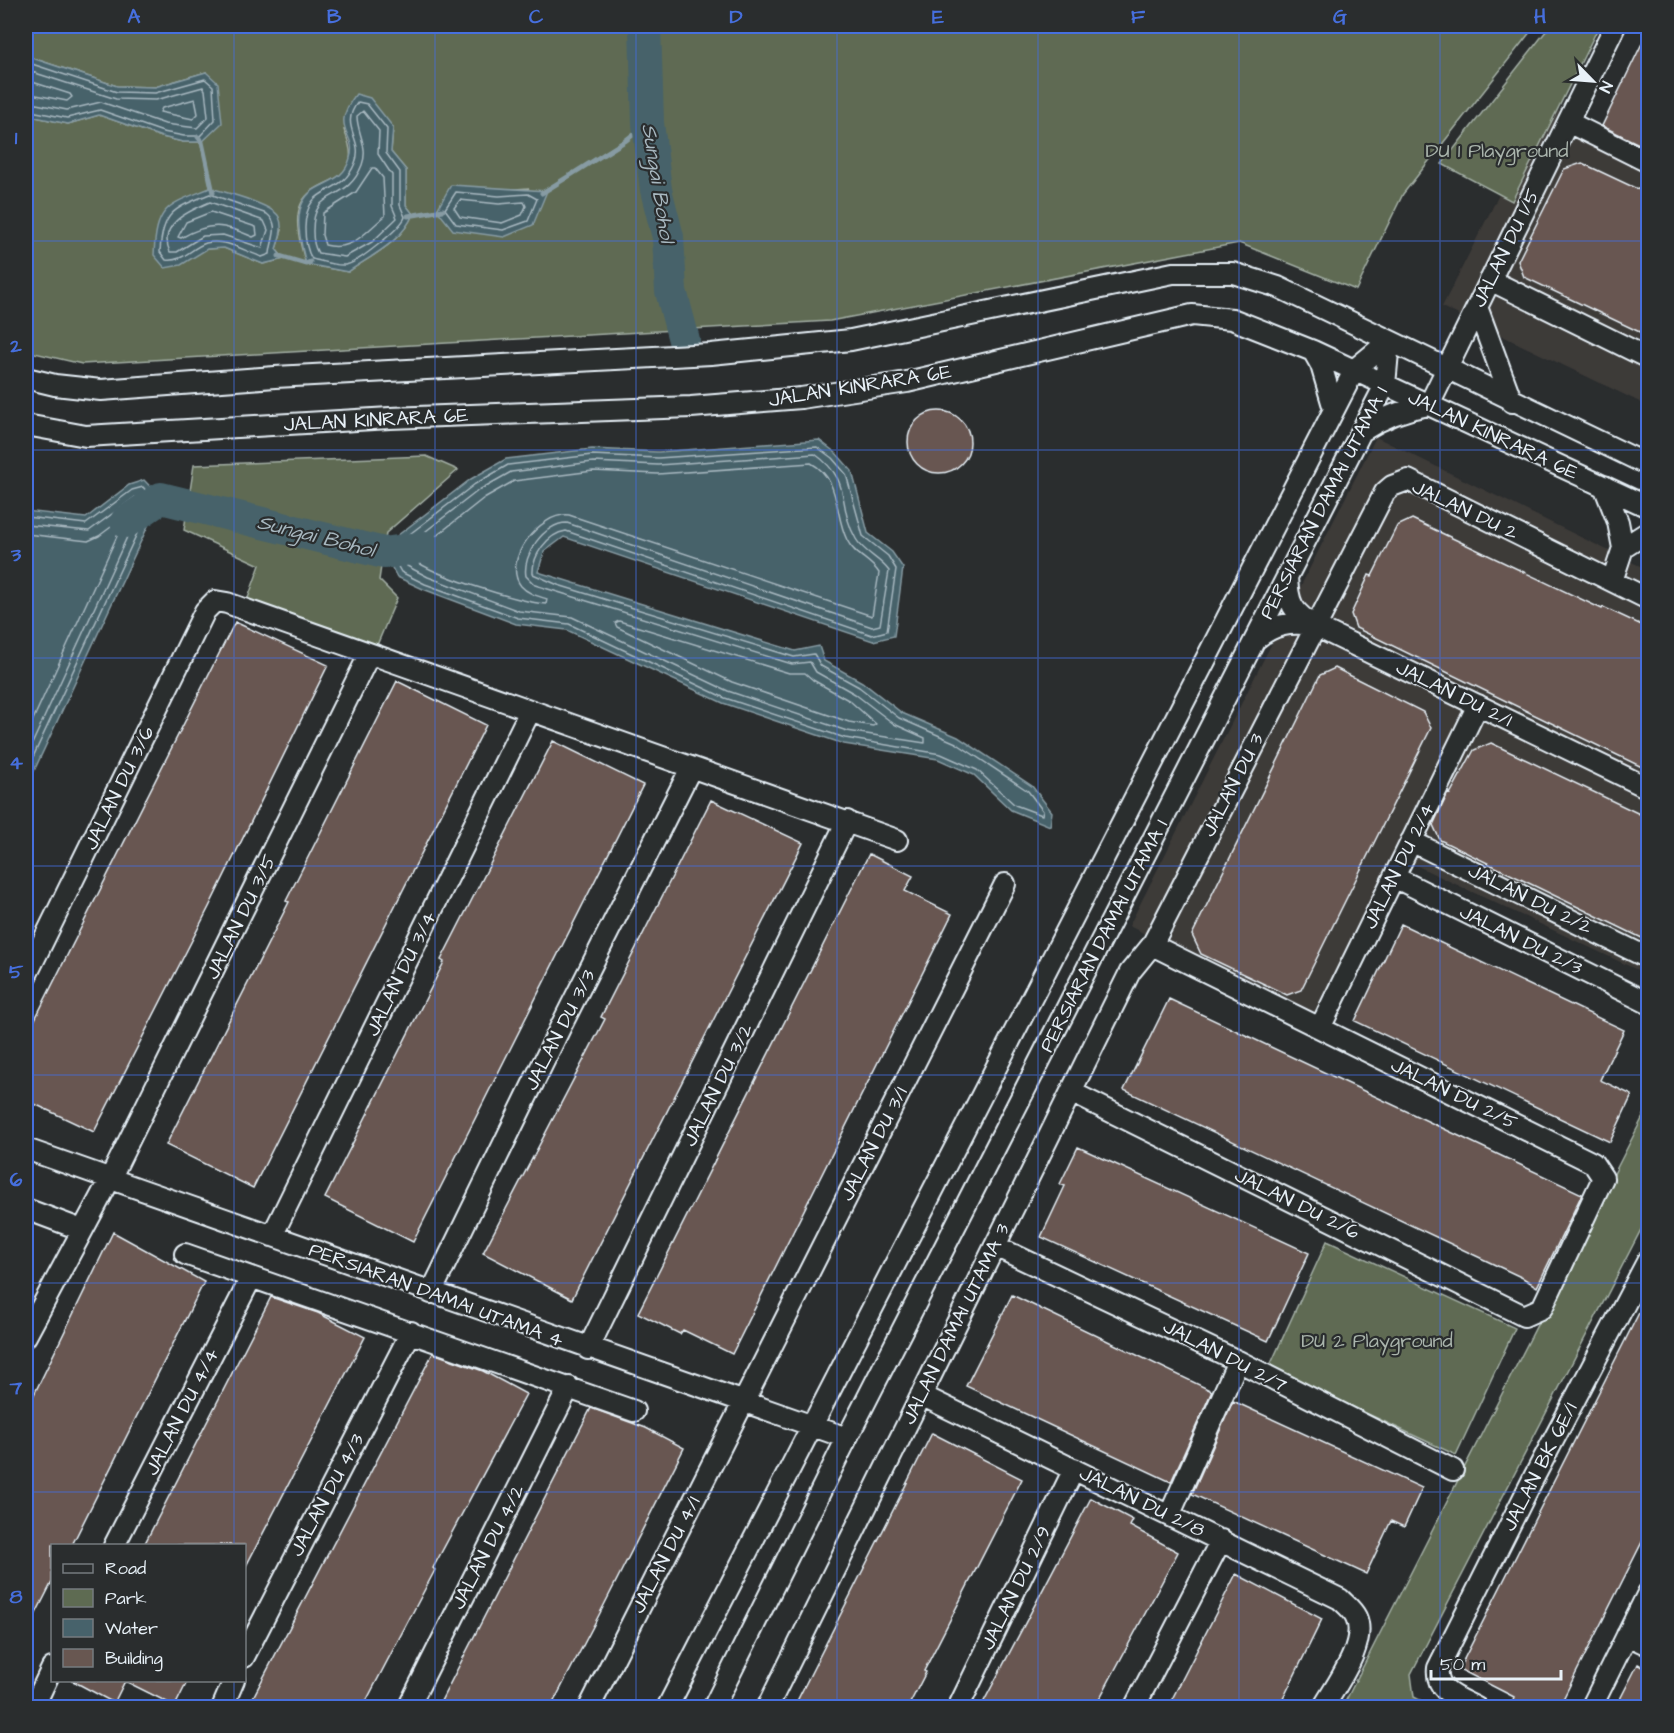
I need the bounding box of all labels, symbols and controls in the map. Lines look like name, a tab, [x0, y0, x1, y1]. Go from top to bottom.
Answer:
text: A	[128, 3, 141, 31]
text: B	[327, 3, 342, 31]
text: C	[529, 3, 544, 31]
text: D	[730, 3, 743, 31]
text: E	[932, 3, 944, 31]
text: F	[1131, 3, 1146, 31]
text: G	[1333, 3, 1347, 31]
text: H	[1534, 3, 1546, 31]
north arrow	[1563, 51, 1623, 111]
text: N	[1594, 78, 1618, 96]
water label: Sungai Bohol	[633, 121, 682, 247]
text: 1	[15, 124, 18, 152]
park label: DU 1 Playground	[1426, 137, 1568, 166]
street label: JALAN DU 1/5	[1465, 184, 1547, 312]
text: 2	[9, 332, 22, 360]
street label: JALAN KINRARA 6E	[767, 358, 954, 414]
street label: PERSIARAN DAMAI UTAMA 1	[1253, 381, 1395, 624]
street label: JALAN KINRARA 6E	[1403, 383, 1583, 487]
street label: JALAN KINRARA 6E	[283, 401, 469, 439]
street label: JALAN DU 2	[1407, 473, 1523, 547]
water label: Sungai Bohol	[254, 507, 380, 566]
text: 3	[10, 541, 22, 569]
street label: JALAN DU 2/1	[1391, 654, 1517, 734]
street label: JALAN DU 3/6	[77, 721, 161, 855]
street label: JALAN DU 3	[1195, 728, 1271, 842]
text: 4	[9, 749, 23, 777]
street label: JALAN DU 2/4	[1356, 798, 1442, 934]
street label: PERSIARAN DAMAI UTAMA 1	[1033, 814, 1175, 1057]
street label: JALAN DU 3/5	[199, 850, 283, 984]
street label: JALAN DU 2/2	[1463, 857, 1597, 941]
street label: JALAN DU 2/3	[1455, 898, 1587, 982]
street label: JALAN DU 3/4	[359, 907, 443, 1041]
text: 5	[9, 958, 24, 986]
street label: JALAN DU 3/3	[518, 965, 602, 1095]
street label: JALAN DU 3/2	[676, 1018, 760, 1151]
street label: JALAN DU 2/5	[1386, 1051, 1522, 1137]
street label: JALAN DU 3/1	[833, 1082, 915, 1206]
street label: JALAN DU 2/6	[1230, 1162, 1365, 1247]
text: 6	[10, 1166, 23, 1194]
street label: JALAN DAMAI UTAMA 3	[895, 1219, 1017, 1429]
street label: PERSIARAN DAMAI UTAMA 4	[305, 1236, 567, 1354]
street label: JALAN DU 2/7	[1158, 1313, 1292, 1399]
park label: DU 2 Playground	[1301, 1327, 1453, 1356]
street label: JALAN DU 4/4	[138, 1343, 226, 1480]
text: 7	[9, 1374, 23, 1402]
street label: JALAN BK 6E/1	[1496, 1397, 1585, 1536]
street label: JALAN DU 4/3	[283, 1429, 371, 1561]
street label: JALAN DU 2/8	[1075, 1460, 1209, 1544]
street label: JALAN DU 4/2	[444, 1479, 532, 1614]
street label: JALAN DU 4/1	[624, 1491, 708, 1618]
street label: JALAN DU 2/9	[974, 1521, 1058, 1655]
legend	[51, 1544, 246, 1682]
text: Road	[105, 1556, 146, 1581]
text: 8	[10, 1583, 23, 1611]
text: Park	[105, 1586, 147, 1611]
text: Water	[105, 1616, 158, 1641]
scale bar	[1431, 1643, 1562, 1681]
text: Building	[105, 1646, 163, 1672]
text: 50 m	[1440, 1652, 1485, 1677]

